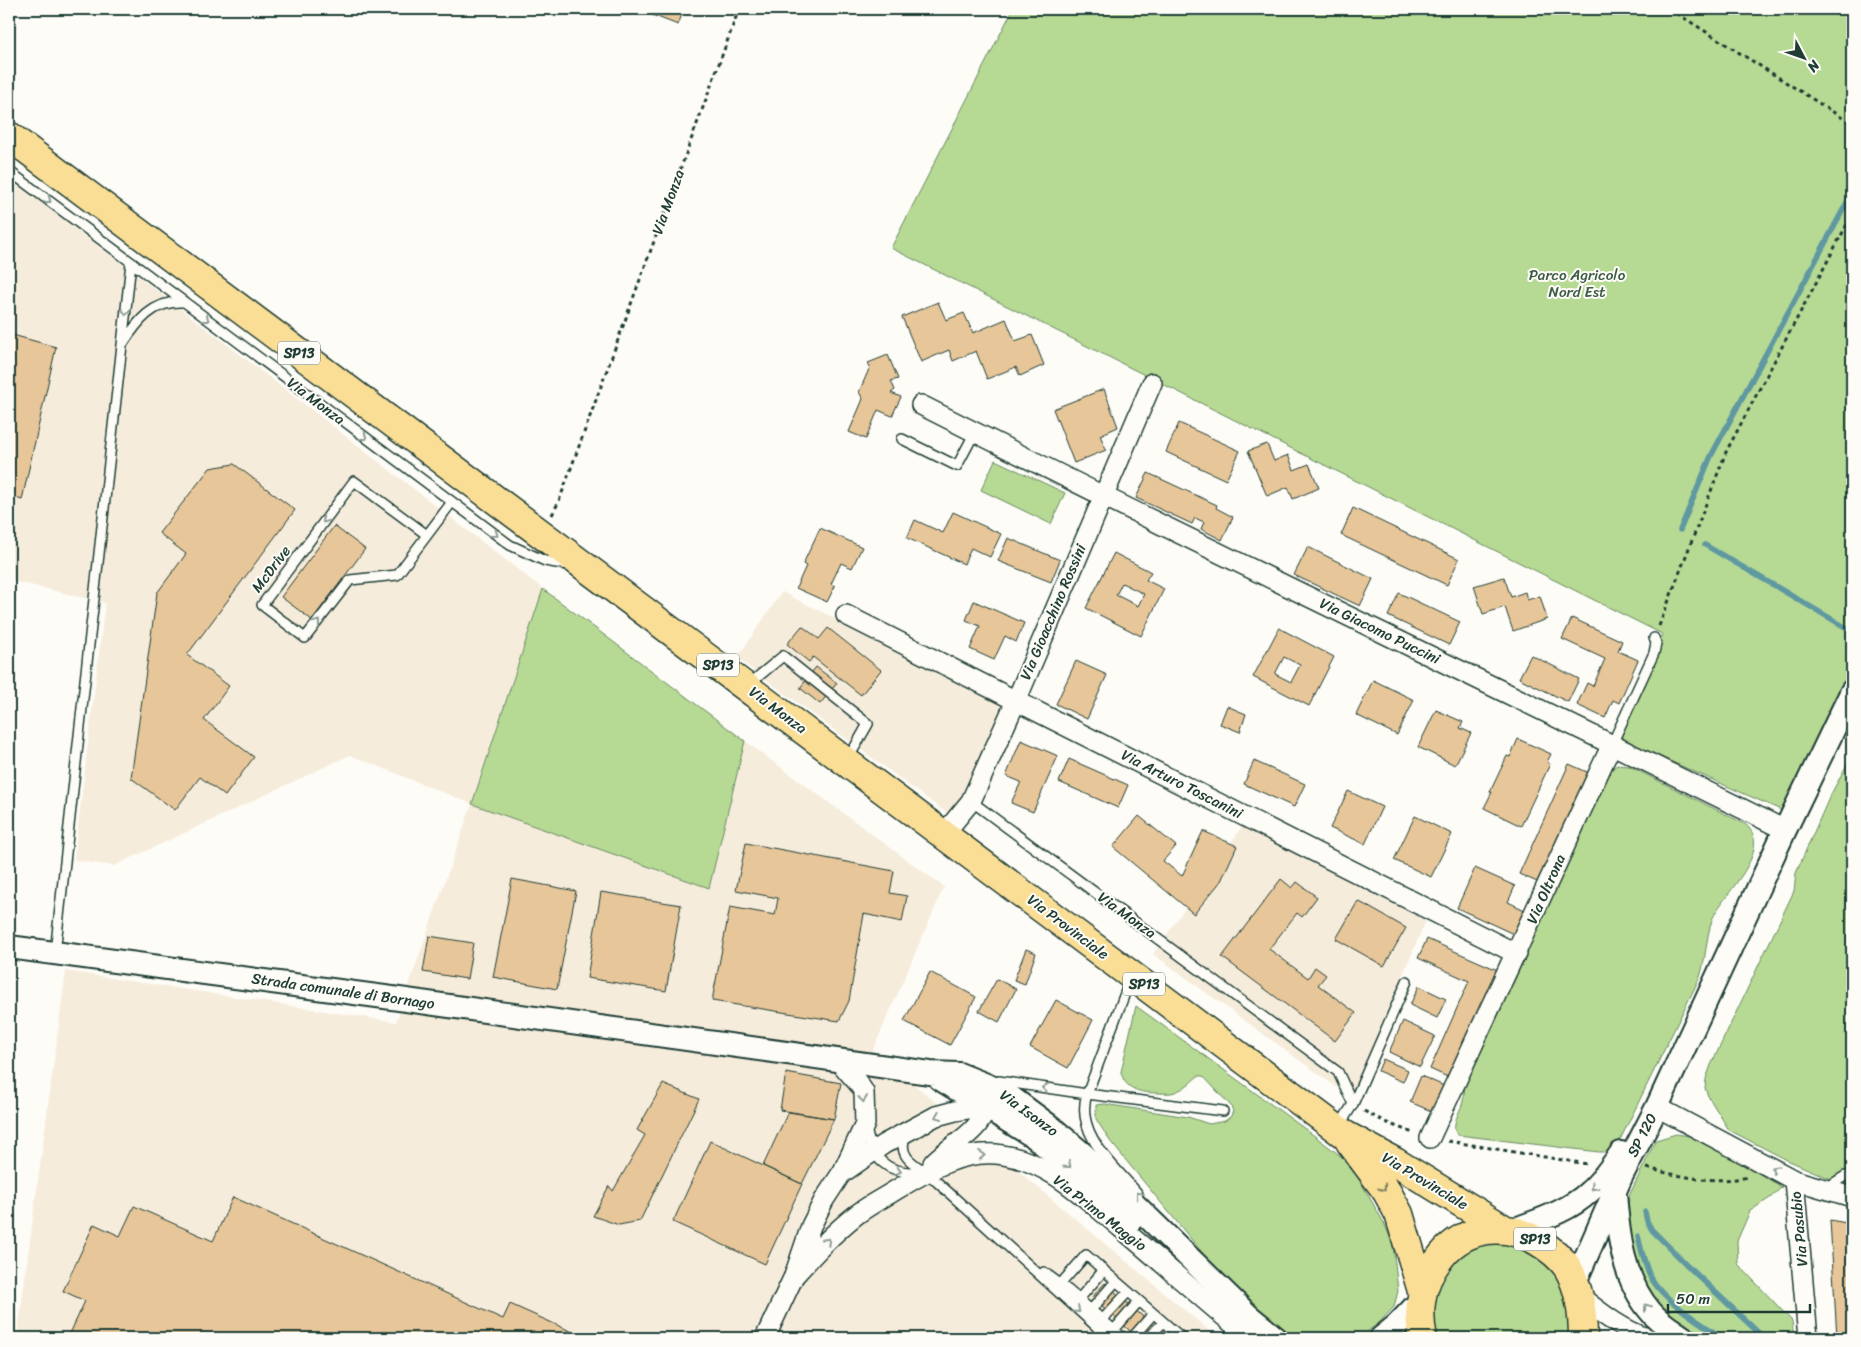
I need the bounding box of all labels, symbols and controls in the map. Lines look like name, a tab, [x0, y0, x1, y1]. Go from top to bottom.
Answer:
north arrow	[1778, 32, 1828, 82]
text: N	[1801, 54, 1827, 78]
street label: Via Monza	[644, 165, 692, 238]
one-way arrow	[42, 194, 52, 203]
park label: Parco Agricolo Nord Est	[1529, 262, 1626, 305]
one-way arrow	[121, 308, 132, 316]
one-way arrow	[200, 313, 209, 321]
road number: SP13	[278, 342, 320, 364]
street label: Via Monza	[281, 370, 351, 432]
one-way arrow	[358, 431, 367, 439]
one-way arrow	[322, 514, 331, 524]
one-way arrow	[489, 527, 498, 537]
street label: Via Gioacchino Rossini	[1013, 539, 1094, 684]
street label: McDrive	[244, 540, 298, 598]
street label: Via Giacomo Puccini	[1315, 590, 1446, 672]
one-way arrow	[311, 619, 320, 629]
road number: SP13	[697, 654, 739, 676]
street label: Via Monza	[743, 679, 813, 741]
street label: Via Arturo Toscanini	[1116, 742, 1248, 826]
street label: Via Oltrona	[1519, 849, 1573, 928]
street label: Via Monza	[1092, 885, 1162, 946]
street label: Via Provinciale	[1021, 887, 1115, 967]
street label: Strada comunale di Bornago	[250, 965, 437, 1017]
road number: SP13	[1123, 972, 1165, 996]
street label: Via Isonzo	[994, 1083, 1064, 1144]
one-way arrow	[1040, 1084, 1049, 1094]
one-way arrow	[858, 1095, 869, 1103]
street label: SP 120	[1620, 1108, 1664, 1162]
one-way arrow	[934, 1110, 943, 1120]
street label: Via Provinciale	[1377, 1145, 1474, 1217]
one-way arrow	[978, 1150, 986, 1161]
one-way arrow	[1062, 1159, 1071, 1168]
one-way arrow	[894, 1165, 903, 1176]
one-way arrow	[1770, 1165, 1779, 1175]
street label: Via Primo Maggio	[1047, 1168, 1153, 1258]
one-way arrow	[1591, 1181, 1600, 1190]
one-way arrow	[1377, 1183, 1387, 1192]
street label: Via Pasubio	[1783, 1190, 1815, 1268]
one-way arrow	[1137, 1192, 1145, 1201]
road number: SP13	[1514, 1228, 1556, 1250]
one-way arrow	[821, 1238, 830, 1247]
scale bar	[1668, 1282, 1811, 1314]
text: 50 m	[1676, 1286, 1711, 1312]
one-way arrow	[1072, 1304, 1081, 1313]
one-way arrow	[1645, 1304, 1653, 1313]

